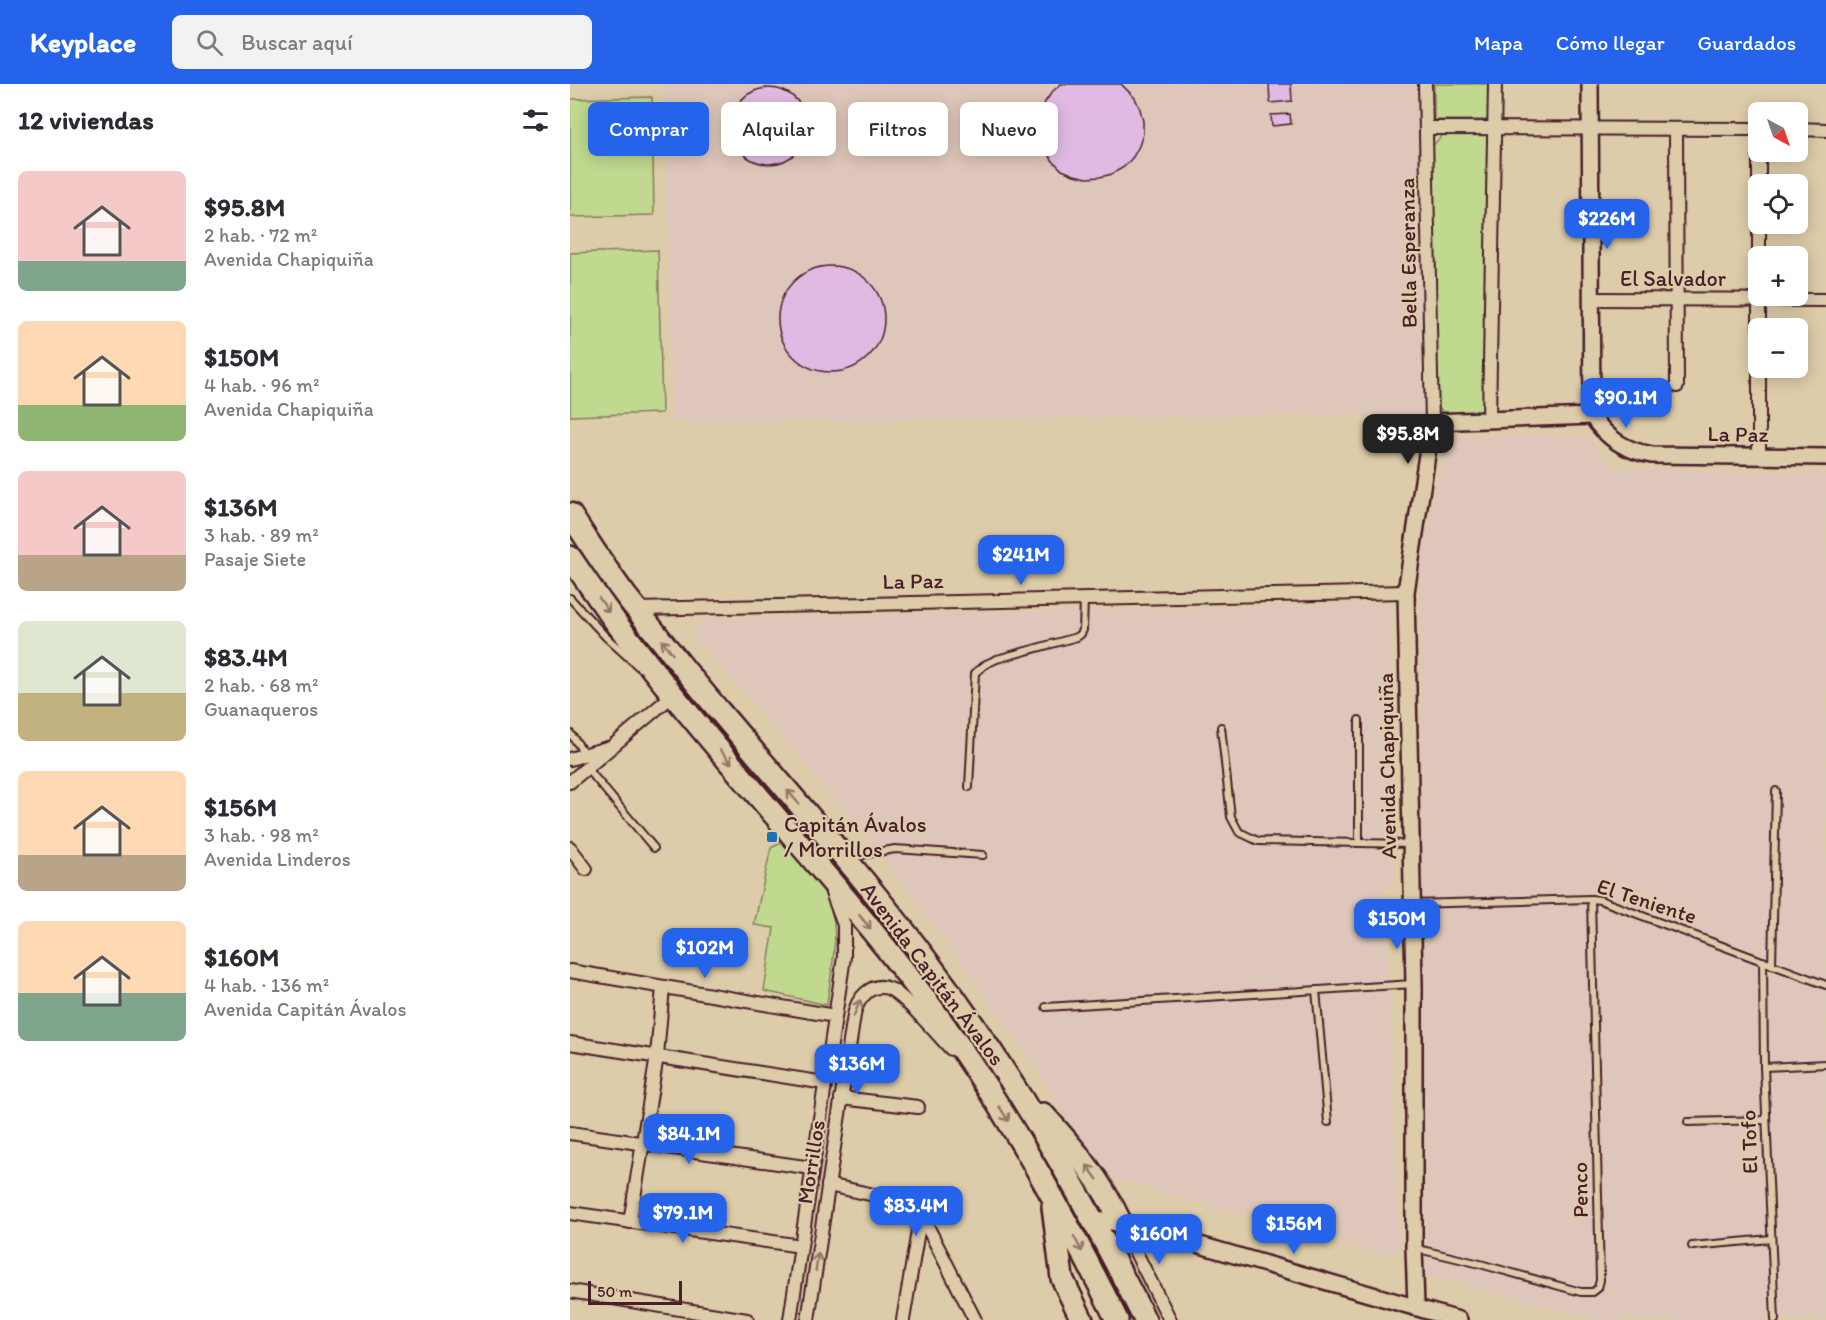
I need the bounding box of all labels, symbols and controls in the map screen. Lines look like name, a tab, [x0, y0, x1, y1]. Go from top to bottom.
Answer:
search box	[172, 15, 592, 69]
text: Keyplace	[30, 25, 136, 59]
icon: search	[193, 26, 226, 59]
text: Buscar aquí	[241, 29, 353, 56]
text: Mapa	[1474, 30, 1523, 55]
text: Cómo llegar	[1556, 30, 1665, 55]
text: Guardados	[1698, 30, 1796, 55]
chip: Comprar	[588, 102, 709, 156]
chip: Alquilar	[721, 102, 836, 156]
chip: Filtros	[848, 102, 948, 156]
chip: Nuevo	[960, 102, 1058, 156]
north arrow	[1748, 102, 1808, 162]
map controls	[1748, 102, 1808, 378]
text: 12 viviendas	[18, 104, 154, 136]
icon: filters	[519, 104, 552, 137]
button: locate	[1748, 174, 1808, 234]
street label: Bella Esperanza	[1393, 177, 1423, 328]
text: $95.8M	[204, 191, 286, 223]
icon: home	[66, 195, 138, 267]
pin: $226M	[1565, 199, 1649, 250]
text: $226M	[1578, 206, 1636, 230]
text: 2 hab. · 72 m²	[204, 223, 317, 247]
button: +	[1748, 246, 1808, 306]
text: Avenida Chapiquiña	[204, 247, 373, 271]
street label: El Salvador	[1620, 265, 1727, 292]
button: −	[1748, 318, 1808, 378]
text: $150M	[204, 341, 279, 373]
icon: home	[66, 345, 138, 417]
text: 4 hab. · 96 m²	[204, 373, 319, 397]
pin: $90.1M	[1577, 378, 1675, 429]
text: $90.1M	[1595, 385, 1657, 409]
text: Avenida Chapiquiña	[204, 397, 373, 421]
pin: $95.8M	[1359, 414, 1457, 465]
street label: La Paz	[1707, 420, 1769, 448]
text: $95.8M	[1377, 421, 1439, 445]
text: $136M	[204, 491, 278, 523]
icon: home	[66, 495, 138, 567]
text: 3 hab. · 89 m²	[204, 523, 319, 547]
pin: $241M	[979, 535, 1063, 586]
text: $241M	[992, 542, 1050, 566]
text: Pasaje Siete	[204, 547, 306, 571]
street label: La Paz	[882, 567, 944, 595]
one-way arrow	[597, 597, 610, 613]
one-way arrow	[661, 640, 674, 656]
text: $83.4M	[204, 641, 288, 673]
icon: home	[66, 645, 138, 717]
street label: Avenida Chapiquiña	[1372, 672, 1402, 859]
text: 2 hab. · 68 m²	[204, 673, 318, 697]
text: Guanaqueros	[204, 697, 318, 721]
one-way arrow	[719, 749, 732, 765]
one-way arrow	[786, 790, 800, 805]
text: $156M	[204, 791, 277, 823]
icon: home	[66, 795, 138, 867]
place label: Capitán Ávalos / Morrillos	[784, 811, 927, 863]
text: 3 hab. · 98 m²	[204, 823, 319, 847]
marker: Capitán Ávalos / Morrillos	[765, 830, 779, 844]
text: Avenida Linderos	[204, 847, 351, 871]
street label: El Teniente	[1594, 872, 1700, 930]
street label: Avenida Capitán Ávalos	[855, 877, 1011, 1071]
pin: $150M	[1355, 899, 1439, 950]
text: $150M	[1368, 906, 1426, 930]
one-way arrow	[858, 914, 872, 929]
pin: $102M	[663, 928, 747, 979]
text: $102M	[676, 935, 734, 959]
text: $160M	[204, 941, 279, 973]
icon: home	[66, 945, 138, 1017]
text: 4 hab. · 136 m²	[204, 973, 329, 997]
text: Avenida Capitán Ávalos	[204, 997, 407, 1021]
one-way arrow	[852, 999, 863, 1017]
pin: $136M	[815, 1044, 899, 1095]
text: $136M	[829, 1051, 885, 1075]
one-way arrow	[998, 1105, 1010, 1122]
street label: El Tofo	[1734, 1109, 1764, 1175]
pin: $84.1M	[640, 1114, 738, 1165]
street label: Morrillos	[791, 1118, 831, 1206]
text: $84.1M	[657, 1121, 721, 1145]
street label: Penco	[1566, 1162, 1594, 1218]
one-way arrow	[1086, 1165, 1098, 1181]
pin: $83.4M	[867, 1186, 965, 1237]
pin: $79.1M	[634, 1193, 732, 1244]
text: $83.4M	[884, 1193, 948, 1217]
text: $79.1M	[653, 1200, 713, 1224]
pin: $156M	[1252, 1204, 1336, 1255]
text: $156M	[1266, 1211, 1322, 1235]
pin: $160M	[1117, 1214, 1201, 1265]
text: $160M	[1130, 1221, 1188, 1245]
one-way arrow	[1073, 1234, 1084, 1252]
one-way arrow	[811, 1253, 822, 1273]
scale bar	[588, 1278, 682, 1306]
text: 50 m	[597, 1282, 632, 1301]

